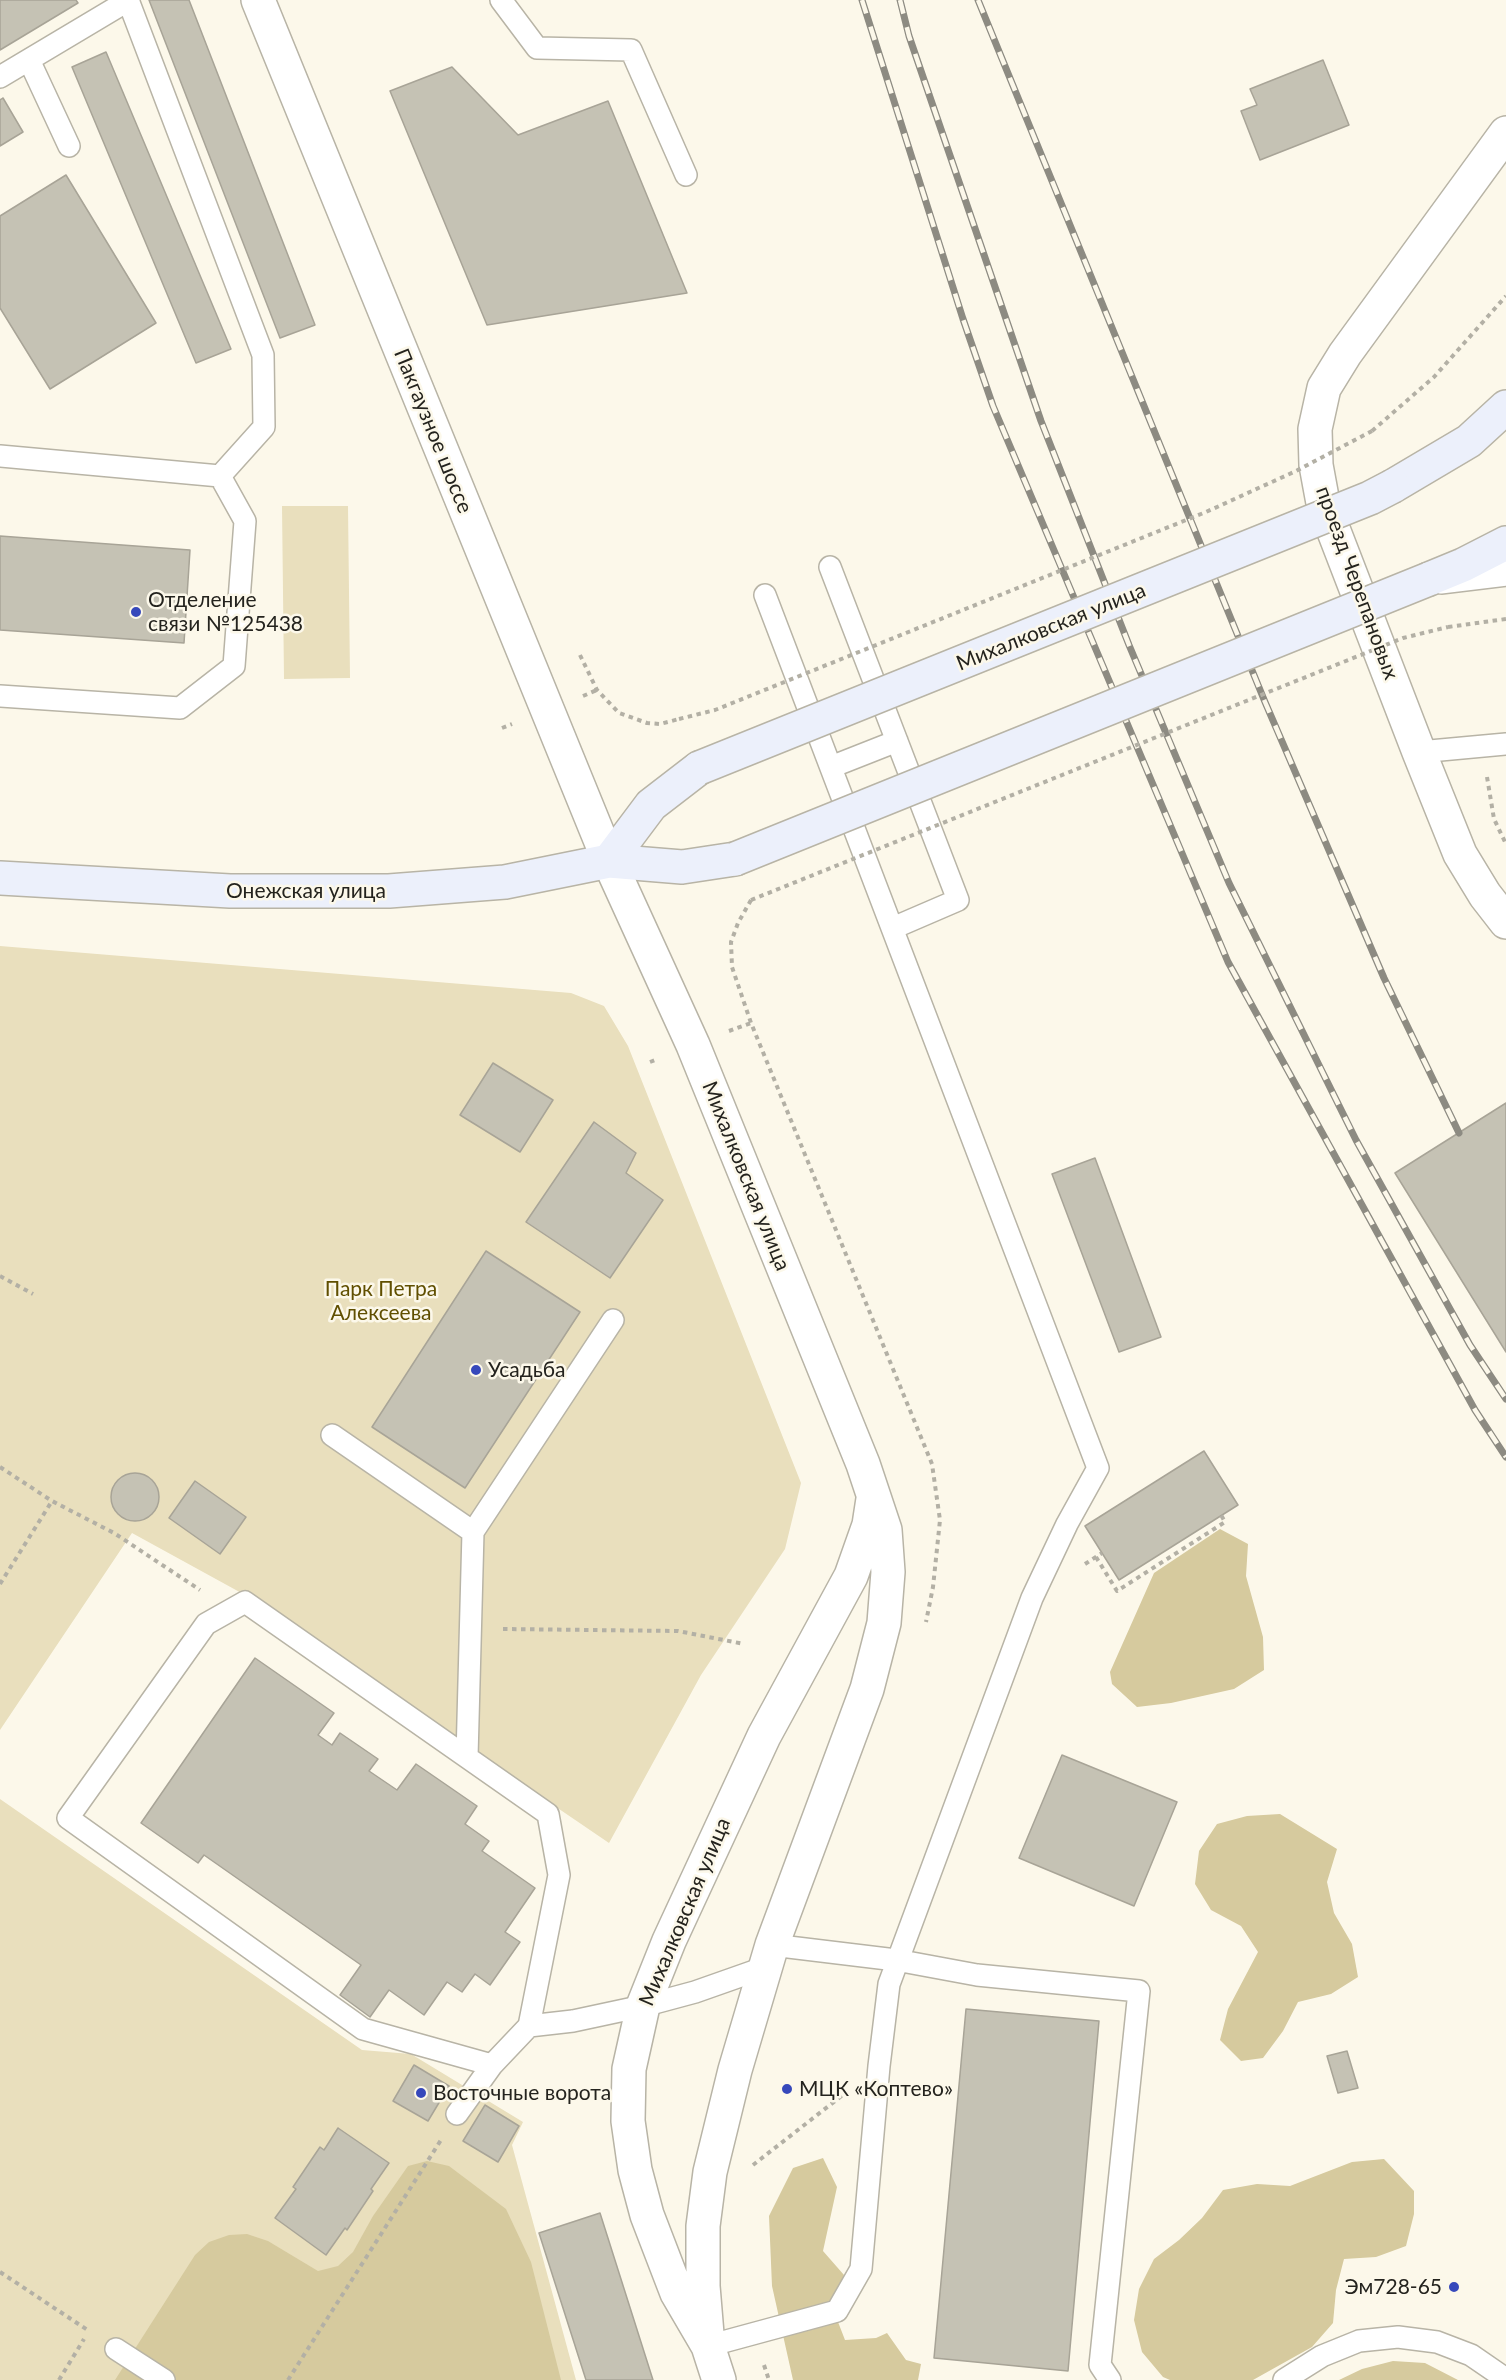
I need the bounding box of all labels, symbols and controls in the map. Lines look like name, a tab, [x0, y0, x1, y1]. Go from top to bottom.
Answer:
street label: Пакгаузное шоссе	[388, 345, 478, 517]
street label: проезд Черепановых	[1310, 483, 1404, 683]
street label: Михалковская улица	[953, 578, 1149, 676]
place label: Отделение связи №125438	[148, 587, 303, 637]
marker: Отделение связи №125438	[129, 605, 143, 619]
street label: Онежская улица	[226, 878, 386, 904]
street label: Михалковская улица	[697, 1078, 795, 1274]
park label: Парк Петра Алексеева	[325, 1276, 437, 1326]
place label: Усадьба	[488, 1357, 565, 1383]
marker: Усадьба	[469, 1363, 483, 1377]
street label: Михалковская улица	[634, 1814, 736, 2010]
place label: МЦК «Коптево»	[799, 2076, 953, 2102]
place label: Восточные ворота	[433, 2080, 611, 2106]
marker: МЦК «Коптево»	[780, 2082, 794, 2096]
marker: Восточные ворота	[414, 2086, 428, 2100]
place label: Эм728-65	[1345, 2274, 1442, 2300]
marker: Эм728-65	[1447, 2280, 1461, 2294]

